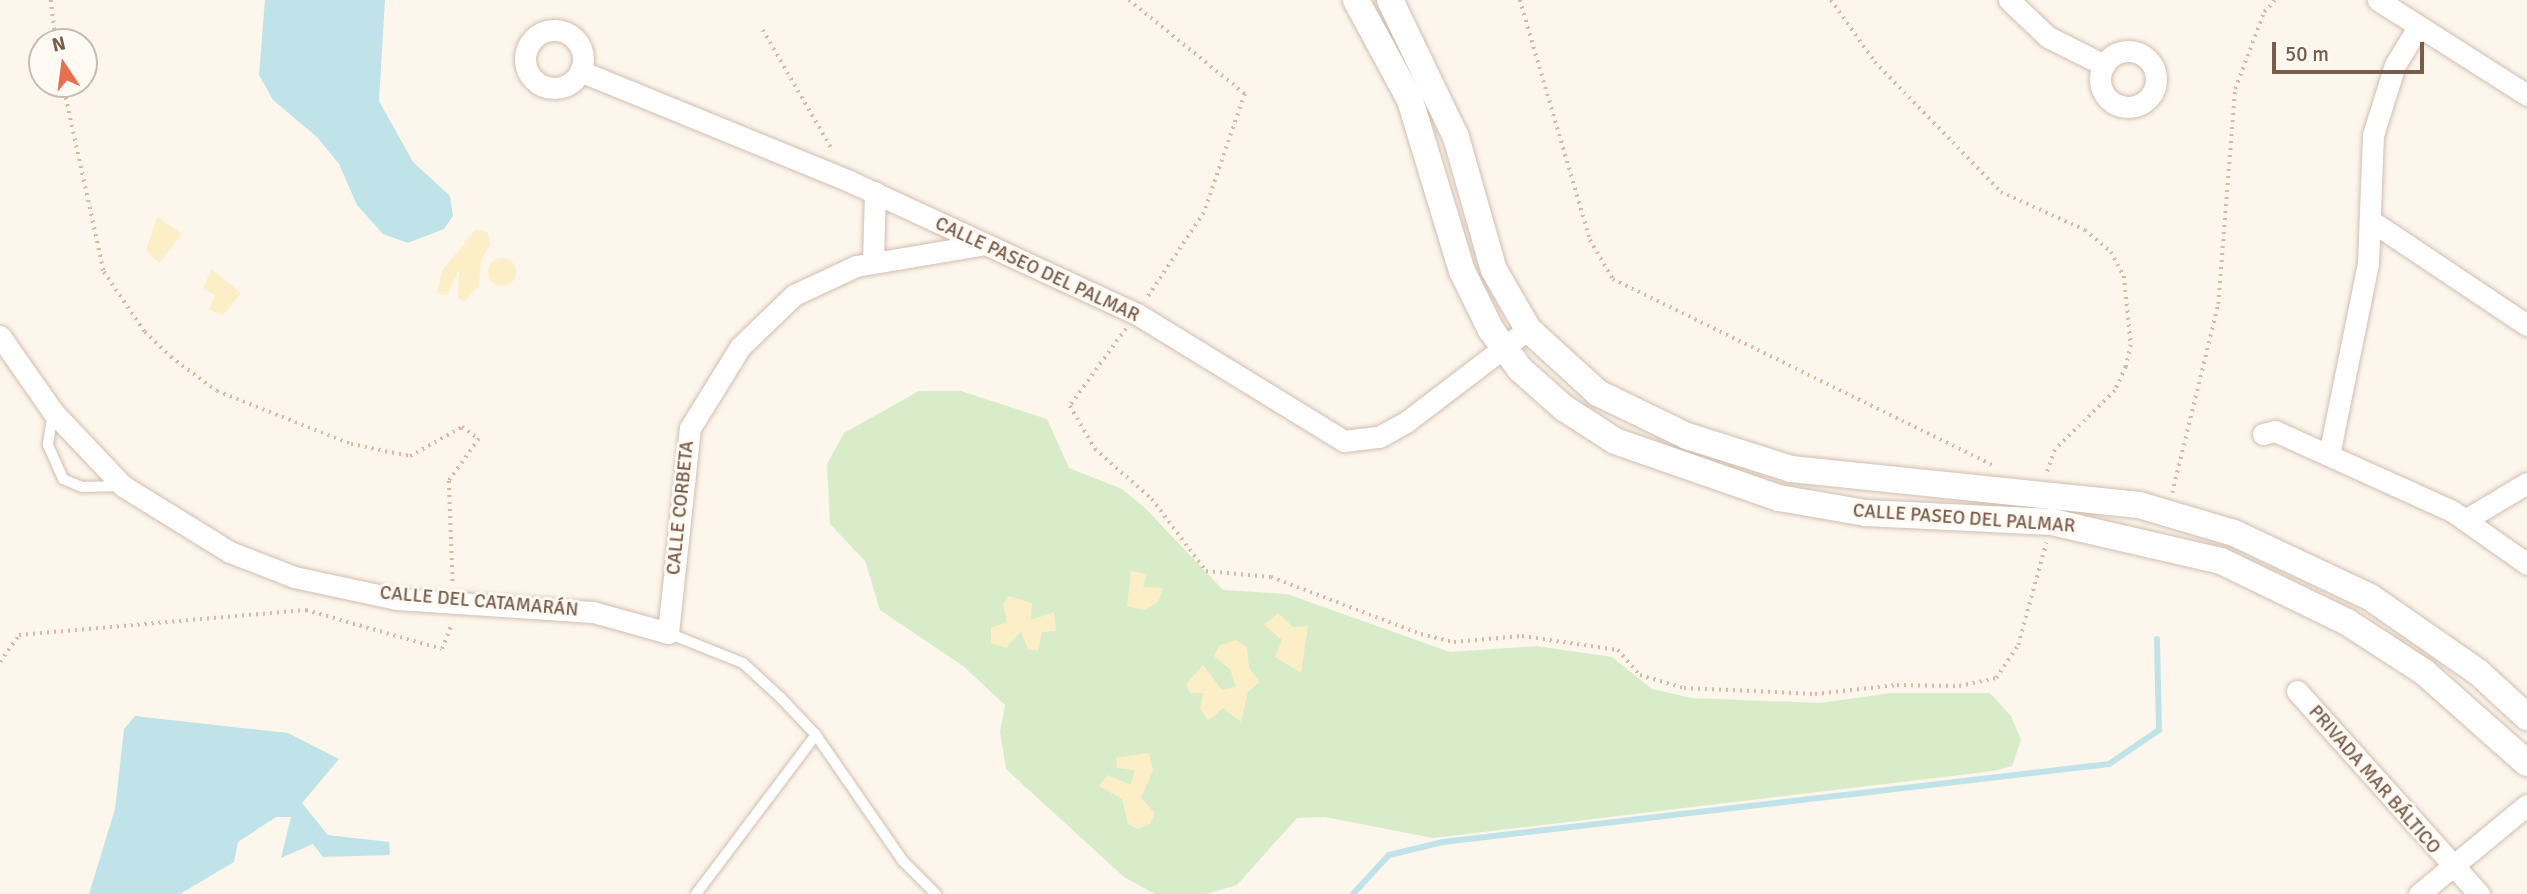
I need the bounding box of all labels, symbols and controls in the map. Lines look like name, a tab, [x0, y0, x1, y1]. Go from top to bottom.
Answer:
north arrow	[28, 28, 98, 98]
scale bar	[2275, 28, 2427, 72]
text: N	[50, 31, 68, 58]
text: 50 m	[2285, 41, 2329, 67]
street label: CALLE PASEO DEL PALMAR	[931, 213, 1143, 327]
street label: CALLE CORBETA	[663, 440, 699, 576]
street label: CALLE PASEO DEL PALMAR	[1852, 500, 2076, 538]
street label: CALLE DEL CATAMARÁN	[379, 582, 579, 622]
street label: PRIVADA MAR BÁLTICO	[2303, 701, 2445, 859]

